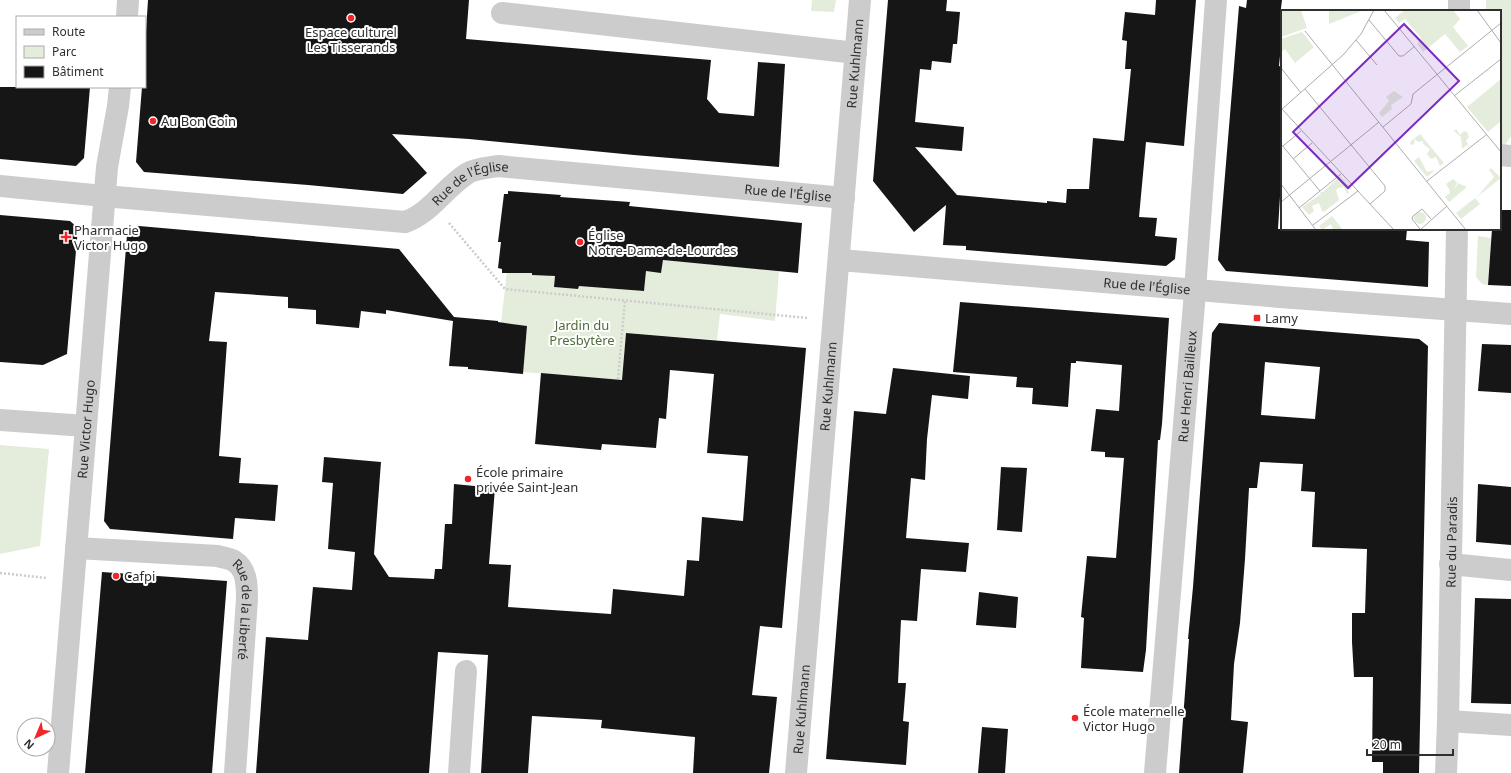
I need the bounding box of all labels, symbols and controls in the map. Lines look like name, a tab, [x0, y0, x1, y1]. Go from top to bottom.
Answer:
inset map	[1281, 10, 1501, 230]
marker: Espace culturel Les Tisserands	[346, 13, 356, 23]
legend	[16, 16, 146, 88]
street label: Rue Kuhlmann	[842, 18, 867, 109]
text: Route	[52, 23, 85, 40]
place label: Espace culturel Les Tisserands	[305, 23, 397, 56]
text: Parc	[52, 43, 77, 60]
text: Bâtiment	[52, 63, 104, 80]
place label: Au Bon Coin	[161, 112, 236, 130]
marker: Au Bon Coin	[148, 116, 158, 126]
street label: Rue de l'Église	[428, 157, 510, 210]
street label: Rue de l'Église	[744, 180, 832, 206]
place label: Pharmacie Victor Hugo	[74, 221, 146, 254]
place label: Église Notre-Dame-de-Lourdes	[588, 226, 736, 259]
marker: Pharmacie Victor Hugo	[61, 232, 71, 242]
marker: Église Notre-Dame-de-Lourdes	[575, 237, 585, 247]
street label: Rue de l'Église	[1103, 273, 1191, 298]
place label: Lamy	[1265, 309, 1298, 327]
marker: Lamy	[1252, 313, 1262, 323]
park label: Jardin du Presbytère	[549, 316, 615, 349]
street label: Rue Henri Bailleux	[1174, 330, 1201, 443]
street label: Rue Kuhlmann	[815, 341, 841, 432]
street label: Rue Victor Hugo	[73, 379, 99, 479]
place label: École primaire privée Saint-Jean	[476, 463, 578, 496]
marker: École primaire privée Saint-Jean	[463, 474, 473, 484]
street label: Rue du Paradis	[1441, 496, 1461, 588]
street label: Rue de la Liberté	[229, 555, 256, 661]
place label: Cafpi	[124, 567, 155, 585]
marker: Cafpi	[111, 571, 121, 581]
street label: Rue Kuhlmann	[789, 664, 814, 755]
place label: École maternelle Victor Hugo	[1083, 702, 1185, 735]
marker: École maternelle Victor Hugo	[1070, 713, 1080, 723]
north arrow	[16, 717, 56, 757]
scale bar	[1367, 731, 1453, 757]
text: N	[20, 736, 37, 753]
text: 20 m	[1373, 736, 1401, 753]

